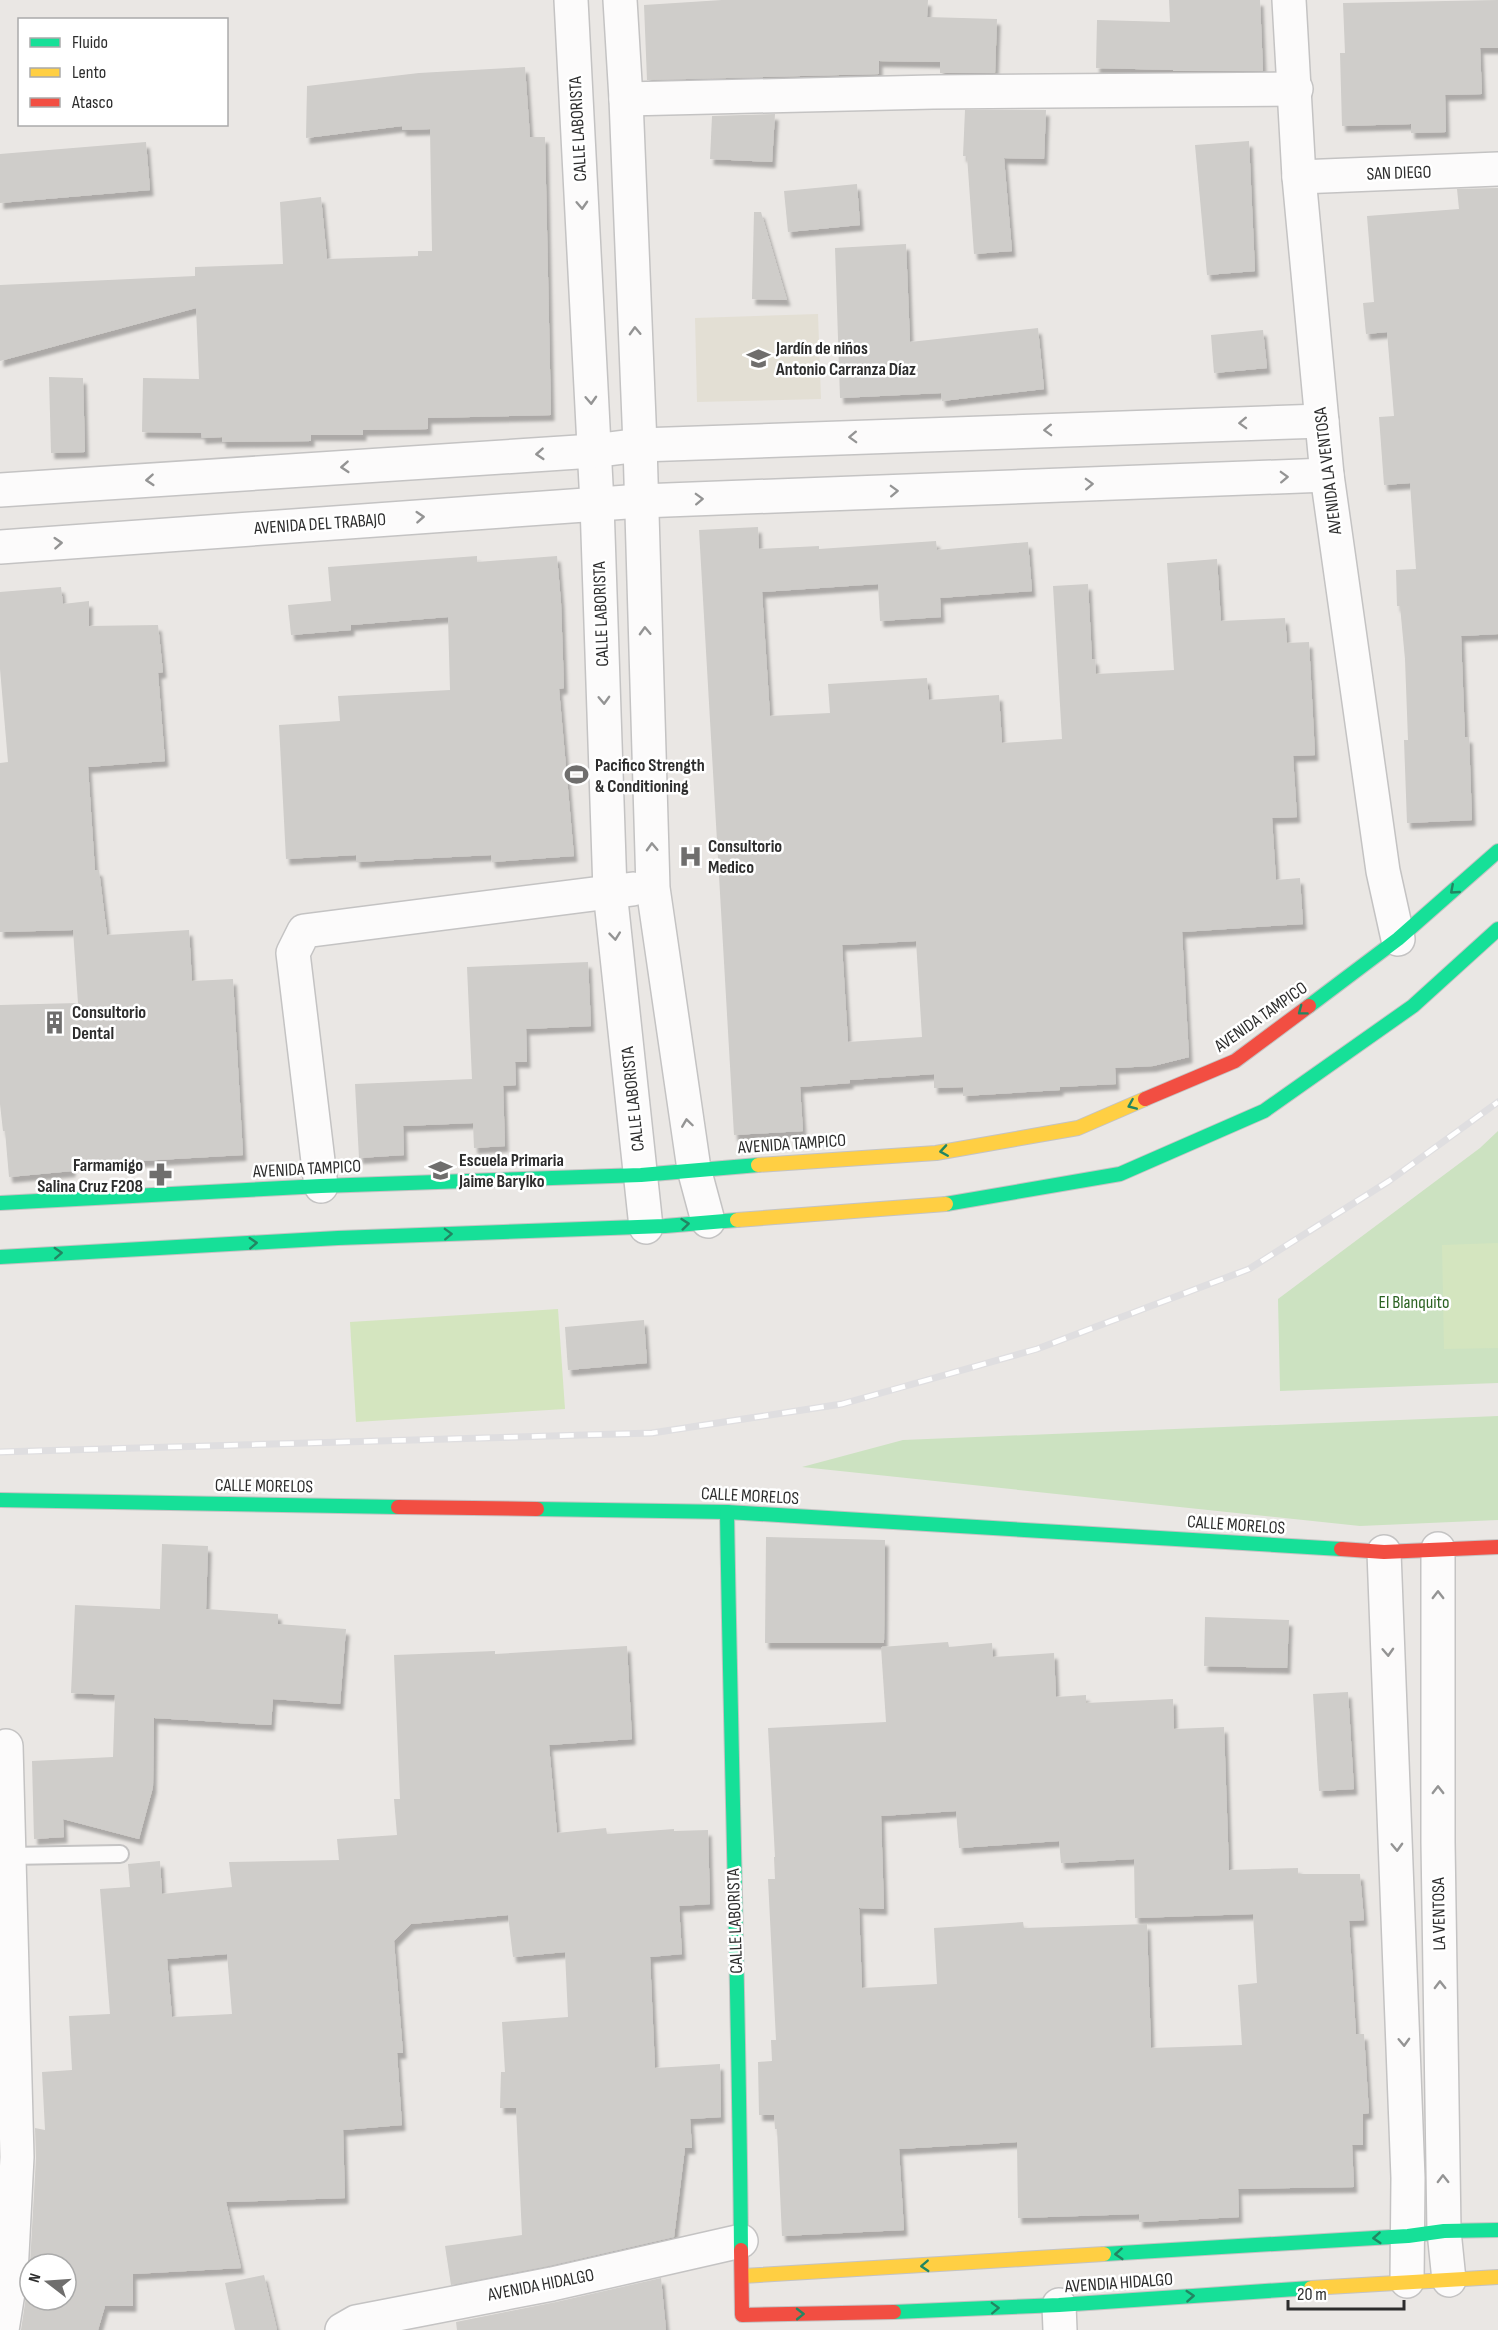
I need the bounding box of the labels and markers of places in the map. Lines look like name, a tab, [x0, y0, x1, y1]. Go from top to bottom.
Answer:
place label: Jardín de niños Antonio Carranza Díaz	[775, 338, 916, 380]
school or university icon: Jardín de niños Antonio Carranza Díaz	[745, 345, 771, 371]
place label: Pacifico Strength & Conditioning	[595, 755, 705, 797]
sports icon: Pacifico Strength & Conditioning	[564, 762, 590, 788]
place label: Consultorio Medico	[708, 836, 782, 878]
hospital icon: Consultorio Medico	[677, 843, 703, 869]
place label: Consultorio Dental	[72, 1002, 146, 1044]
building icon: Consultorio Dental	[41, 1009, 67, 1035]
place label: Escuela Primaria Jaime Barylko	[458, 1150, 564, 1192]
place label: Farmamigo Salina Cruz F208	[37, 1155, 143, 1197]
school or university icon: Escuela Primaria Jaime Barylko	[428, 1157, 454, 1183]
pharmacy icon: Farmamigo Salina Cruz F208	[148, 1162, 174, 1188]

